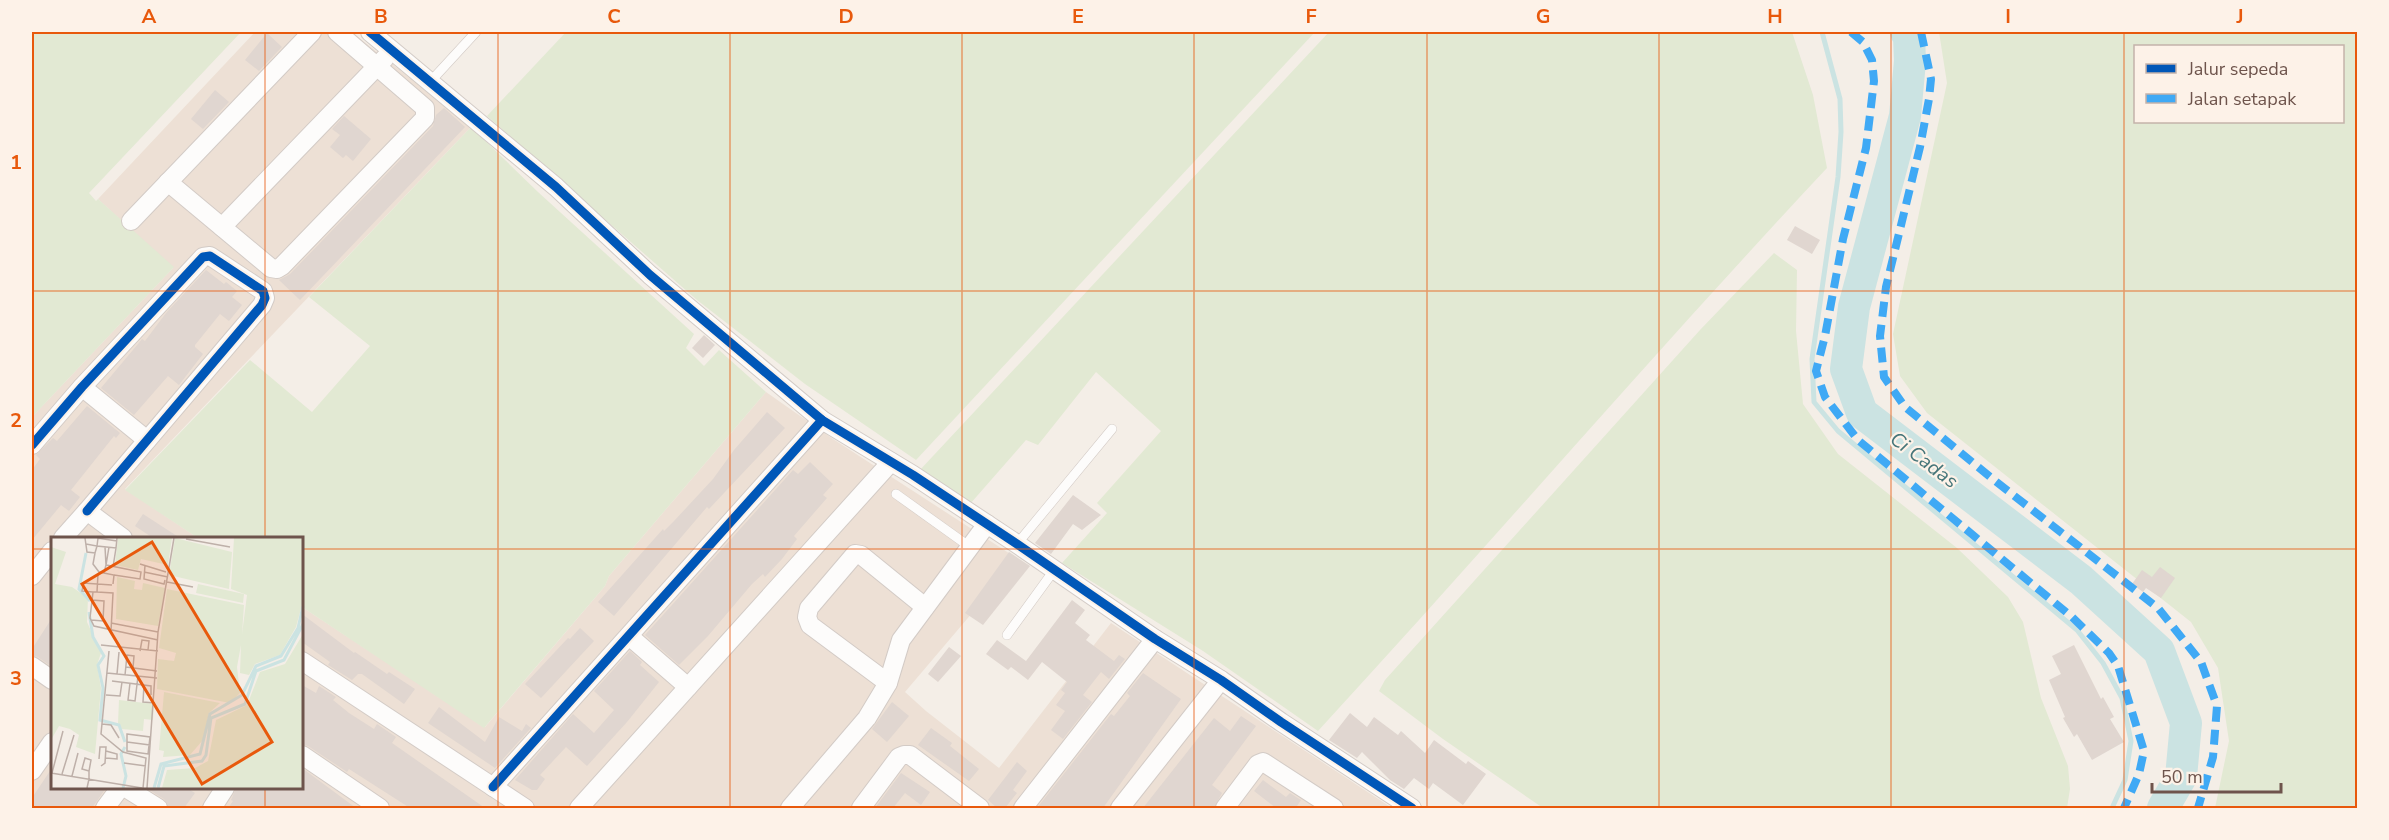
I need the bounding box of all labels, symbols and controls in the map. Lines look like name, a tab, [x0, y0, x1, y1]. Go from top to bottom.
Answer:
text: A	[142, 3, 157, 30]
text: B	[374, 3, 388, 30]
text: C	[607, 3, 621, 30]
text: D	[838, 3, 854, 30]
text: E	[1072, 3, 1084, 30]
text: F	[1305, 3, 1317, 30]
text: G	[1536, 3, 1550, 30]
text: H	[1767, 3, 1783, 30]
text: I	[2005, 3, 2011, 30]
text: J	[2235, 3, 2244, 30]
legend	[2134, 45, 2344, 123]
text: Jalur sepeda	[2187, 57, 2288, 81]
text: Jalan setapak	[2187, 87, 2297, 111]
text: 1	[10, 149, 22, 176]
text: 2	[10, 407, 22, 434]
water label: Ci Cadas	[1884, 425, 1964, 495]
inset map	[51, 537, 303, 789]
text: 3	[10, 665, 22, 692]
scale bar	[2152, 756, 2281, 794]
text: 50 m	[2161, 765, 2203, 789]

